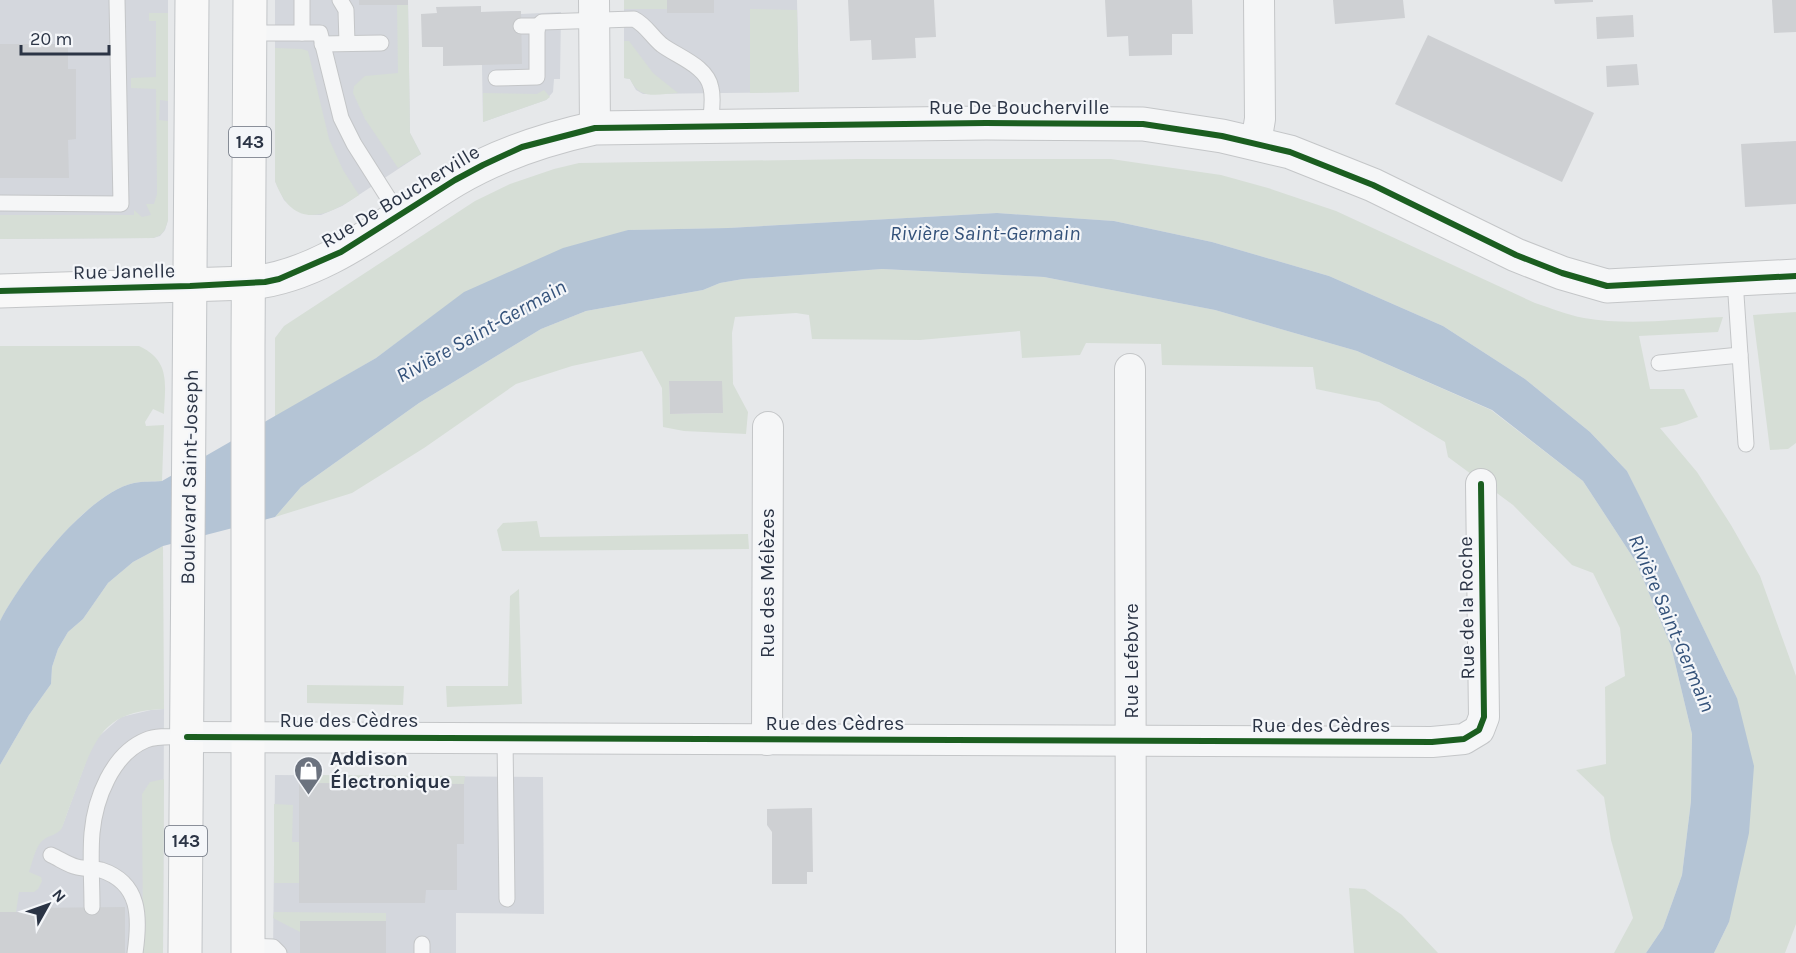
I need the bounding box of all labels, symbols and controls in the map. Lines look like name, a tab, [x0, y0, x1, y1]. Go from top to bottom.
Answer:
scale bar	[21, 18, 110, 56]
text: 20 m	[30, 28, 72, 50]
street label: Rue De Boucherville	[929, 96, 1109, 119]
road number: 143	[229, 127, 271, 157]
street label: Rue De Boucherville	[317, 140, 484, 253]
water label: Rivière Saint-Germain	[890, 221, 1080, 245]
street label: Rue Janelle	[73, 259, 175, 284]
water label: Rivière Saint-Germain	[392, 274, 570, 388]
street label: Boulevard Saint-Joseph	[176, 369, 203, 585]
street label: Rue des Mélèzes	[756, 508, 779, 658]
water label: Rivière Saint-Germain	[1624, 531, 1720, 715]
street label: Rue de la Roche	[1454, 536, 1479, 680]
street label: Rue Lefebvre	[1120, 603, 1143, 719]
street label: Rue des Cèdres	[279, 709, 419, 732]
street label: Rue des Cèdres	[765, 712, 905, 735]
street label: Rue des Cèdres	[1251, 714, 1391, 737]
place label: Addison Électronique	[330, 747, 450, 793]
shop icon: Addison Électronique	[293, 754, 325, 796]
road number: 143	[165, 826, 207, 856]
north arrow	[18, 875, 78, 935]
text: N	[48, 885, 70, 906]

